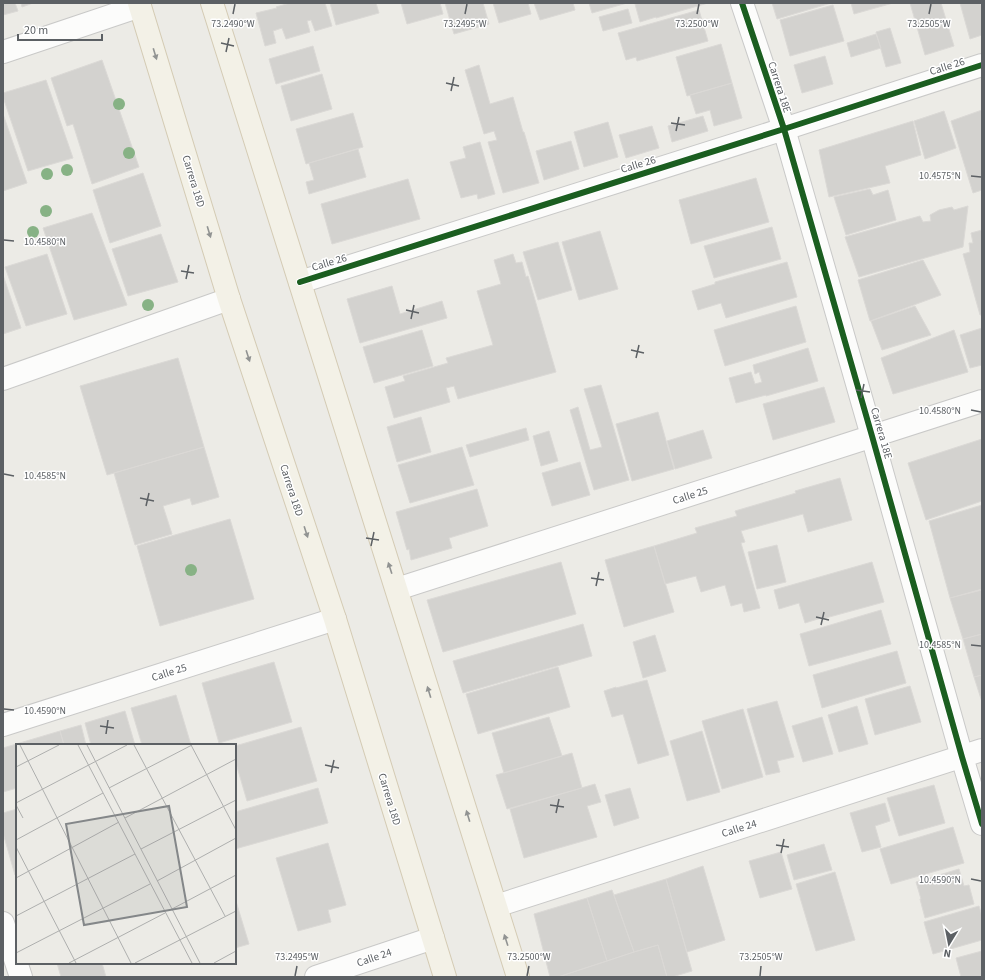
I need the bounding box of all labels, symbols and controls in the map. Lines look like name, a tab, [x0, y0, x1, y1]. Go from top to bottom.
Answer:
scale bar	[18, 16, 102, 42]
text: 73.2490°W	[211, 17, 255, 31]
text: 73.2495°W	[443, 17, 487, 31]
text: 73.2500°W	[675, 17, 719, 31]
text: 73.2505°W	[907, 17, 951, 31]
text: 20 m	[24, 22, 48, 39]
one-way arrow	[152, 48, 158, 60]
street label: Calle 26	[928, 54, 967, 79]
street label: Carrera 18E	[764, 60, 795, 115]
street label: Calle 26	[619, 152, 658, 177]
street label: Carrera 18D	[178, 153, 209, 209]
text: 10.4575°N	[919, 169, 961, 183]
one-way arrow	[206, 226, 212, 238]
text: 10.4580°N	[24, 235, 66, 249]
street label: Calle 26	[310, 250, 349, 275]
one-way arrow	[245, 350, 251, 362]
text: 10.4580°N	[919, 404, 961, 418]
street label: Carrera 18E	[867, 406, 896, 461]
street label: Carrera 18D	[276, 462, 307, 518]
text: 10.4585°N	[24, 469, 66, 483]
street label: Calle 25	[671, 483, 710, 508]
one-way arrow	[303, 527, 309, 539]
one-way arrow	[387, 561, 393, 573]
text: 10.4585°N	[919, 638, 961, 652]
street label: Calle 25	[150, 660, 189, 685]
one-way arrow	[426, 685, 432, 697]
text: 10.4590°N	[24, 704, 66, 718]
inset map	[16, 744, 236, 964]
street label: Carrera 18D	[374, 771, 405, 827]
one-way arrow	[465, 809, 471, 821]
street label: Calle 24	[720, 816, 759, 841]
text: 10.4590°N	[919, 873, 961, 887]
north arrow	[929, 924, 969, 964]
one-way arrow	[503, 934, 509, 946]
street label: Calle 24	[355, 944, 394, 970]
text: N	[942, 945, 952, 961]
text: 73.2495°W	[275, 950, 319, 964]
text: 73.2500°W	[507, 950, 551, 964]
text: 73.2505°W	[739, 950, 783, 964]

